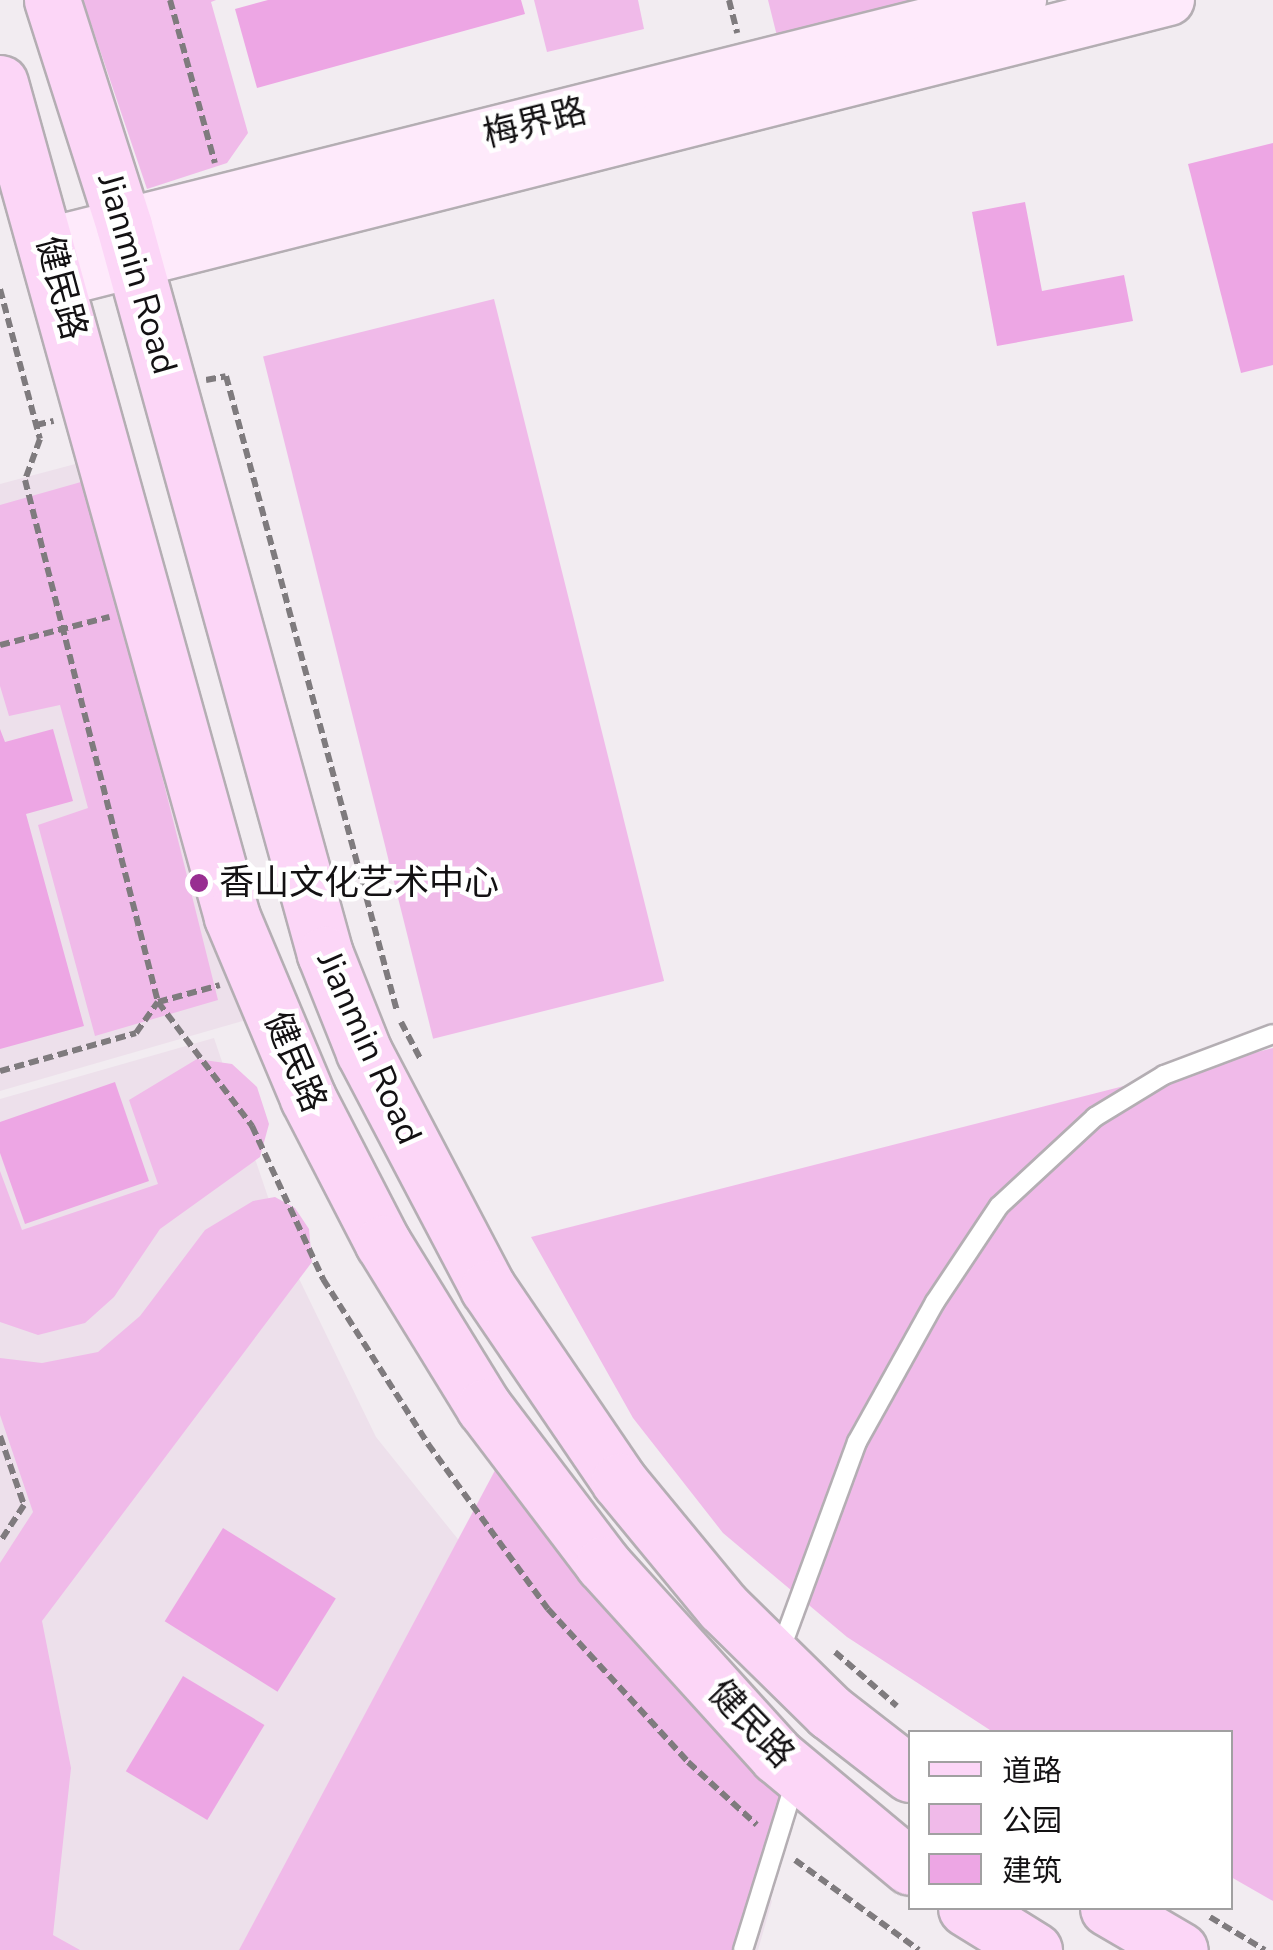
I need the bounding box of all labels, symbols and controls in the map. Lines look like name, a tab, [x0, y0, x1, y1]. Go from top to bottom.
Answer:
street label: 梅界路	[479, 90, 591, 156]
street label: Jianmin Road	[88, 169, 186, 379]
street label: 健民路	[27, 232, 95, 344]
place label: 香山文化艺术中心	[219, 862, 499, 904]
marker: 香山文化艺术中心	[188, 872, 210, 894]
street label: Jianmin Road	[308, 945, 430, 1151]
street label: 健民路	[255, 1005, 335, 1119]
street label: 健民路	[699, 1672, 803, 1776]
legend	[908, 1730, 1233, 1910]
text: 道路	[1002, 1751, 1062, 1792]
text: 公园	[1002, 1801, 1062, 1842]
text: 建筑	[1002, 1851, 1062, 1892]

